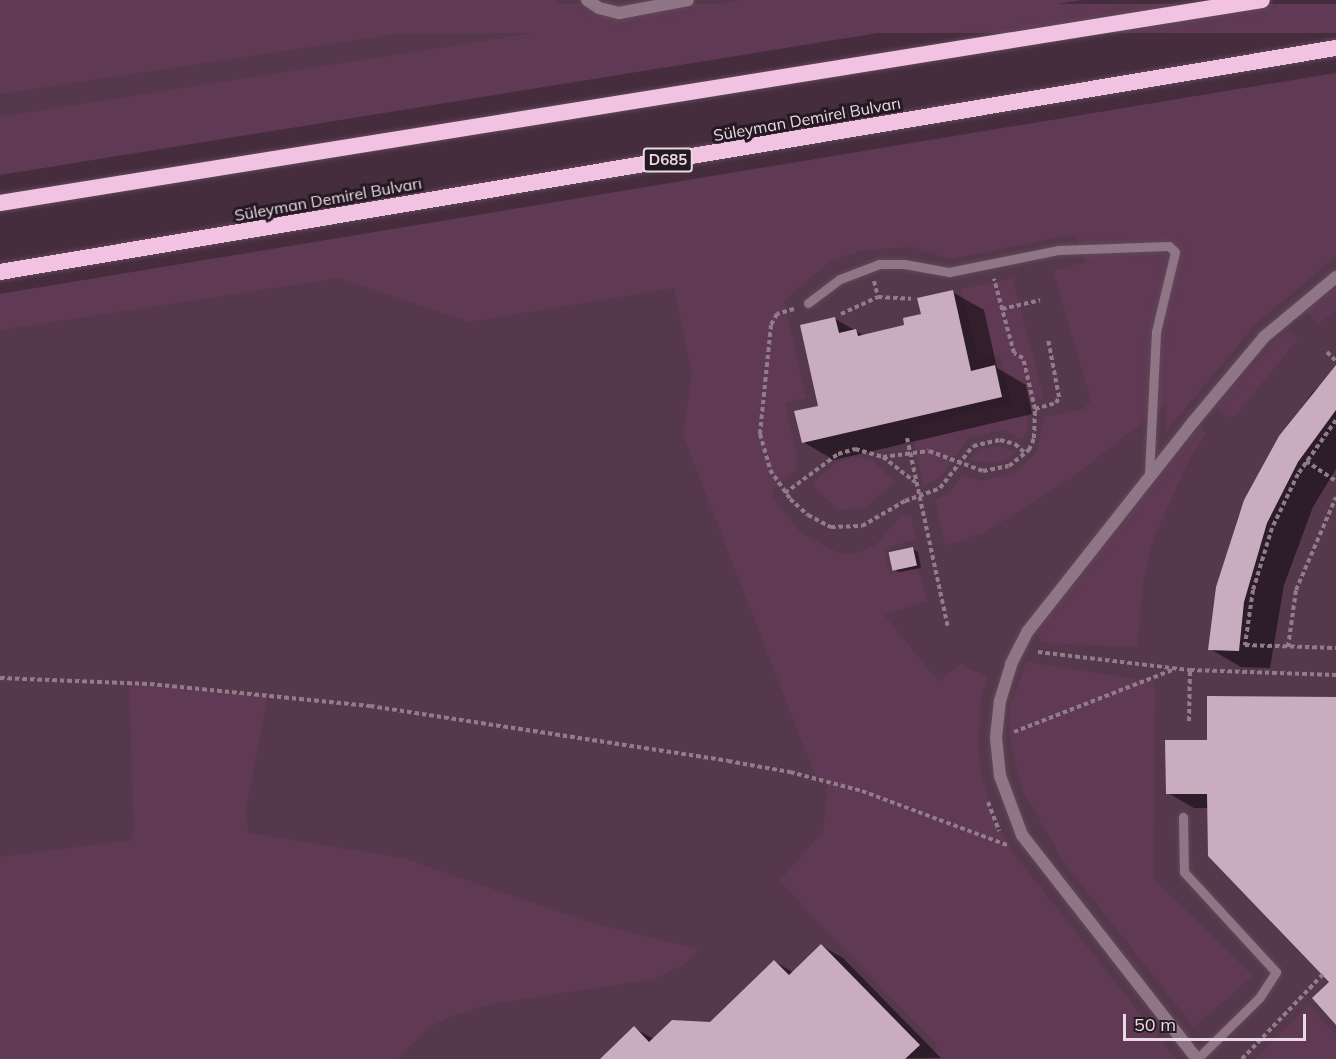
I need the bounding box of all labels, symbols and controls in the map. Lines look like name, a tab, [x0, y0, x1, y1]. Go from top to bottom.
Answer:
street label: Süleyman Demirel Bulvarı	[712, 93, 902, 145]
road number: D685	[642, 148, 694, 172]
street label: Süleyman Demirel Bulvarı	[233, 173, 423, 225]
scale bar	[1126, 1002, 1309, 1040]
text: 50 m	[1134, 1013, 1176, 1036]

